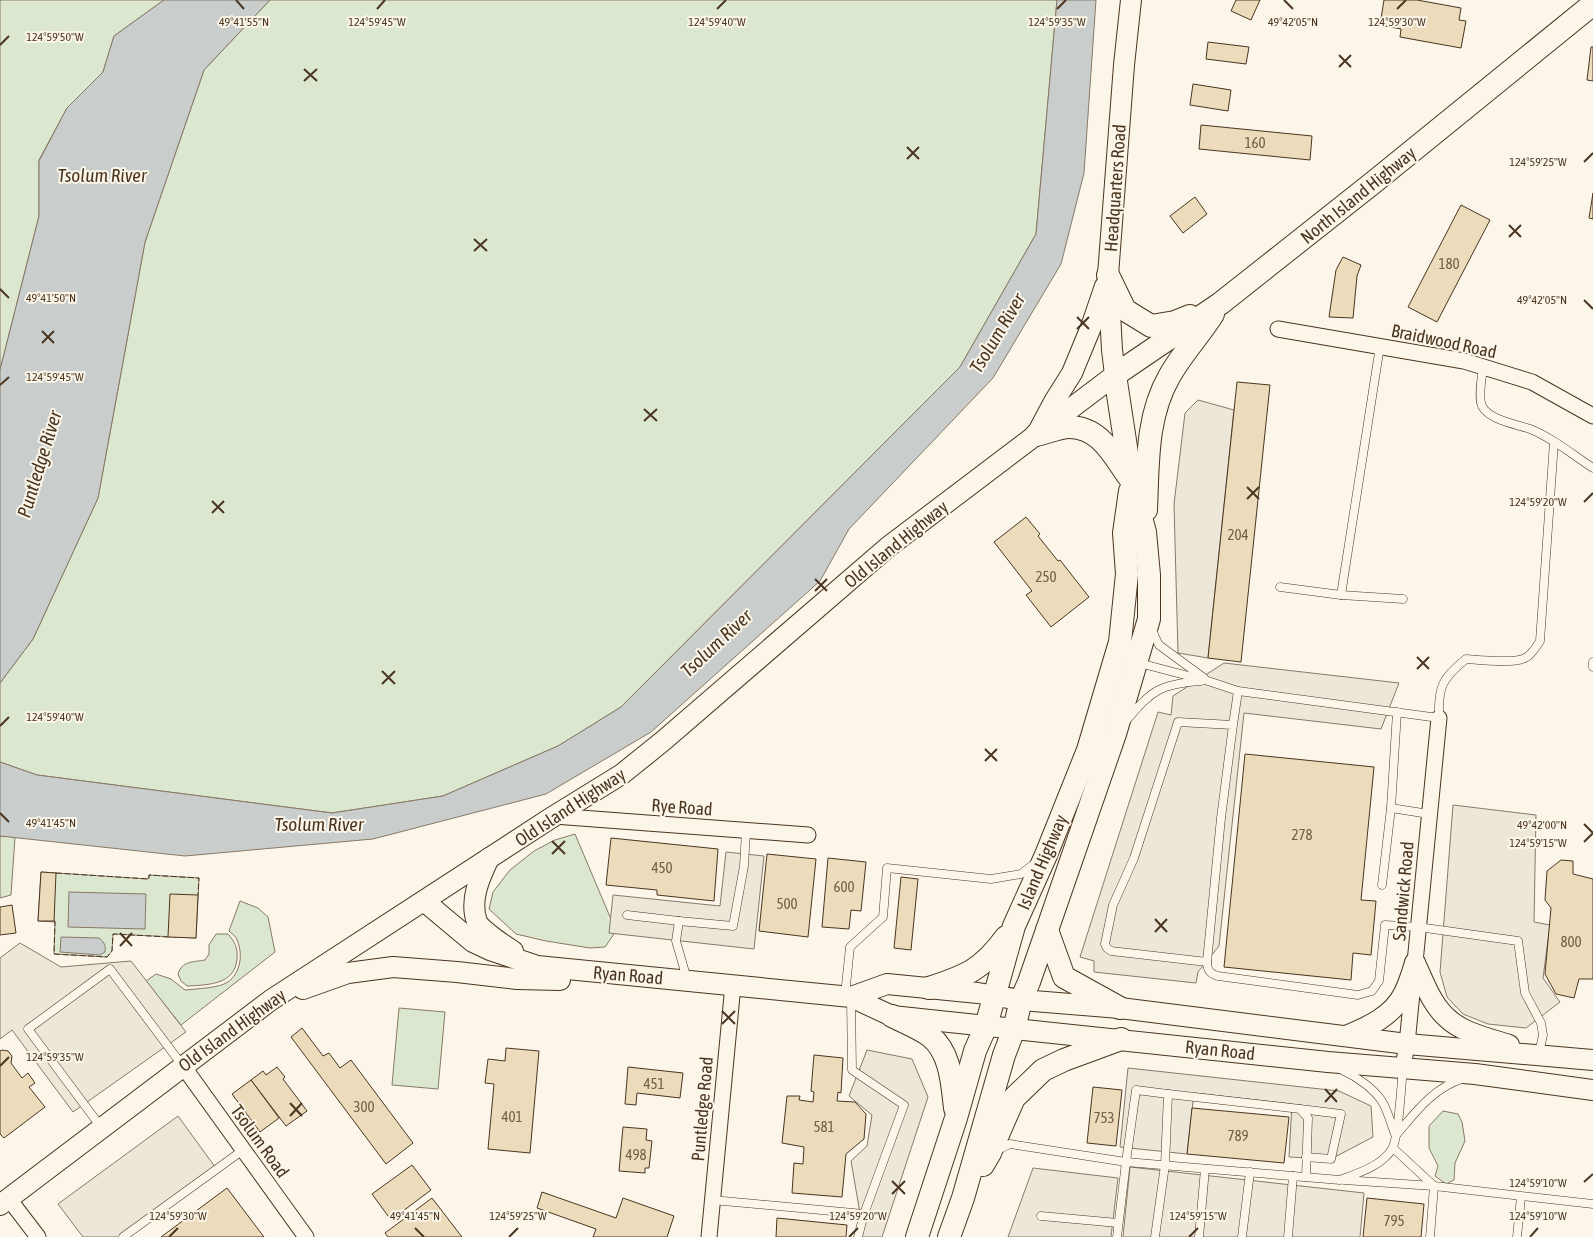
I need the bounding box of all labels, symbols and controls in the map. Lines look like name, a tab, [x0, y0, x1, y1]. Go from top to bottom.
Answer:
text: 49°41'55"N	[219, 15, 269, 29]
text: 124°59'45"W	[348, 15, 406, 29]
text: 124°59'40"W	[688, 15, 746, 29]
text: 124°59'35"W	[1028, 15, 1086, 29]
text: 49°42'05"N	[1268, 15, 1318, 29]
text: 124°59'30"W	[1368, 15, 1426, 29]
text: 124°59'50"W	[26, 30, 84, 44]
street label: Headquarters Road	[1100, 123, 1130, 253]
house number: 160	[1244, 134, 1266, 151]
street label: North Island Highway	[1296, 142, 1420, 248]
text: 124°59'25"W	[1509, 155, 1567, 169]
water label: Tsolum River	[57, 164, 148, 186]
house number: 180	[1438, 255, 1460, 272]
water label: Tsolum River	[965, 288, 1030, 377]
text: 49°41'50"N	[26, 291, 76, 305]
text: 49°42'05"N	[1517, 293, 1567, 307]
street label: Braidwood Road	[1389, 320, 1499, 362]
text: 124°59'45"W	[26, 370, 84, 384]
water label: Puntledge River	[12, 407, 66, 520]
text: 124°59'20"W	[1509, 495, 1567, 509]
street label: Old Island Highway	[840, 496, 952, 592]
house number: 204	[1227, 526, 1249, 543]
house number: 250	[1035, 568, 1057, 585]
water label: Tsolum River	[676, 604, 757, 681]
text: 124°59'40"W	[26, 710, 84, 724]
street label: Old Island Highway	[511, 764, 629, 850]
street label: Rye Road	[651, 794, 713, 820]
street label: Island Highway	[1013, 811, 1071, 913]
water label: Tsolum River	[274, 813, 365, 835]
text: 49°41'45"N	[26, 816, 76, 830]
text: 49°42'00"N	[1517, 818, 1567, 832]
house number: 278	[1291, 826, 1313, 843]
text: 124°59'15"W	[1509, 836, 1567, 850]
street label: Sandwick Road	[1388, 841, 1418, 941]
house number: 450	[651, 859, 673, 876]
house number: 600	[833, 878, 855, 895]
house number: 500	[776, 895, 798, 912]
house number: 800	[1560, 933, 1582, 950]
street label: Ryan Road	[592, 961, 664, 989]
street label: Old Island Highway	[174, 984, 290, 1076]
street label: Ryan Road	[1184, 1036, 1256, 1064]
text: 124°59'35"W	[26, 1050, 84, 1064]
street label: Puntledge Road	[687, 1056, 717, 1162]
house number: 451	[643, 1075, 665, 1092]
house number: 300	[353, 1098, 375, 1115]
street label: Tsolum Road	[227, 1100, 293, 1182]
house number: 401	[501, 1108, 523, 1125]
house number: 753	[1093, 1109, 1115, 1126]
house number: 581	[813, 1118, 835, 1135]
house number: 789	[1227, 1127, 1249, 1144]
house number: 498	[625, 1146, 647, 1163]
text: 124°59'10"W	[1509, 1176, 1567, 1190]
text: 124°59'30"W	[149, 1209, 207, 1223]
text: 49°41'45"N	[390, 1209, 440, 1223]
text: 124°59'25"W	[489, 1209, 547, 1223]
text: 124°59'20"W	[829, 1209, 887, 1223]
text: 124°59'15"W	[1169, 1209, 1227, 1223]
text: 124°59'10"W	[1509, 1209, 1567, 1223]
house number: 795	[1383, 1212, 1405, 1229]

